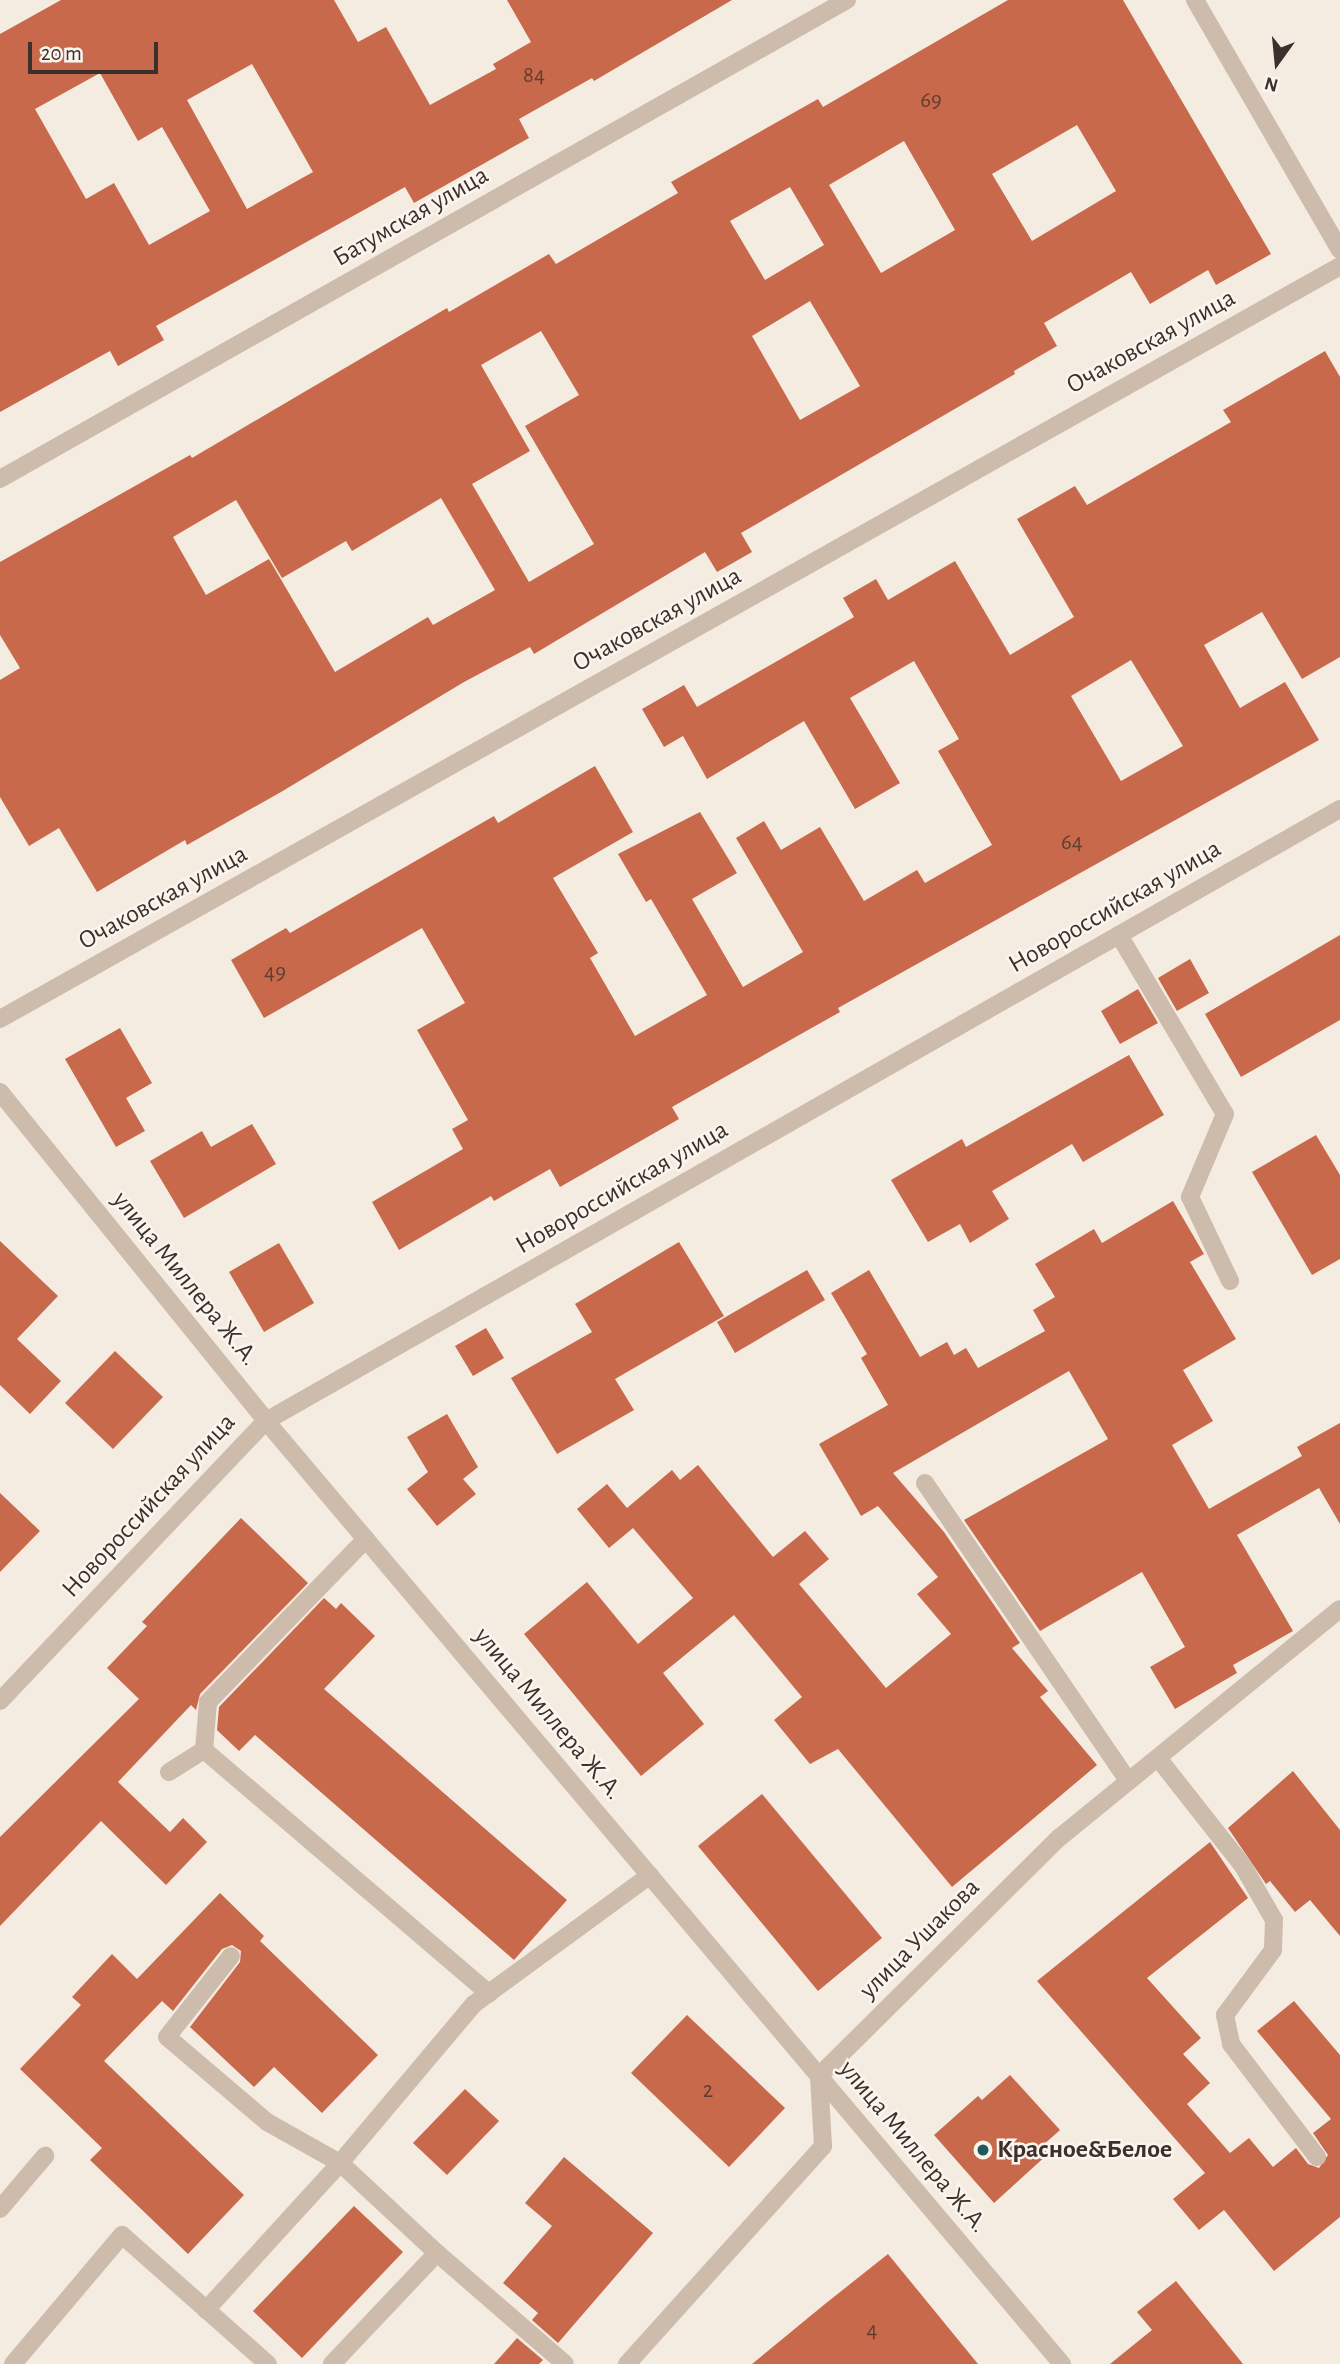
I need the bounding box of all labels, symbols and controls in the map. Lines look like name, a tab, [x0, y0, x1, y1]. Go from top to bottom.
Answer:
scale bar	[32, 28, 161, 72]
north arrow	[1242, 28, 1312, 98]
text: 20 m	[41, 43, 82, 64]
house number: 84	[523, 62, 545, 90]
text: N	[1263, 73, 1280, 95]
house number: 69	[920, 87, 942, 115]
street label: Батумская улица	[328, 160, 494, 274]
street label: Очаковская улица	[1061, 283, 1241, 401]
street label: Очаковская улица	[567, 561, 747, 679]
house number: 64	[1061, 829, 1083, 857]
street label: Новороссийская улица	[1003, 833, 1227, 981]
street label: Очаковская улица	[73, 839, 253, 957]
house number: 49	[264, 959, 286, 987]
street label: Новороссийская улица	[510, 1114, 734, 1262]
street label: улица Миллера Ж.А.	[105, 1186, 265, 1372]
street label: Новороссийская улица	[56, 1407, 242, 1605]
street label: улица Миллера Ж.А.	[467, 1622, 629, 1806]
street label: улица Ушакова	[853, 1872, 987, 2006]
street label: улица Миллера Ж.А.	[832, 2055, 994, 2239]
house number: 2	[703, 2077, 713, 2105]
place label: Красное&Белое	[997, 2134, 1172, 2166]
marker: Красное&Белое	[975, 2142, 991, 2158]
house number: 4	[866, 2317, 878, 2345]

